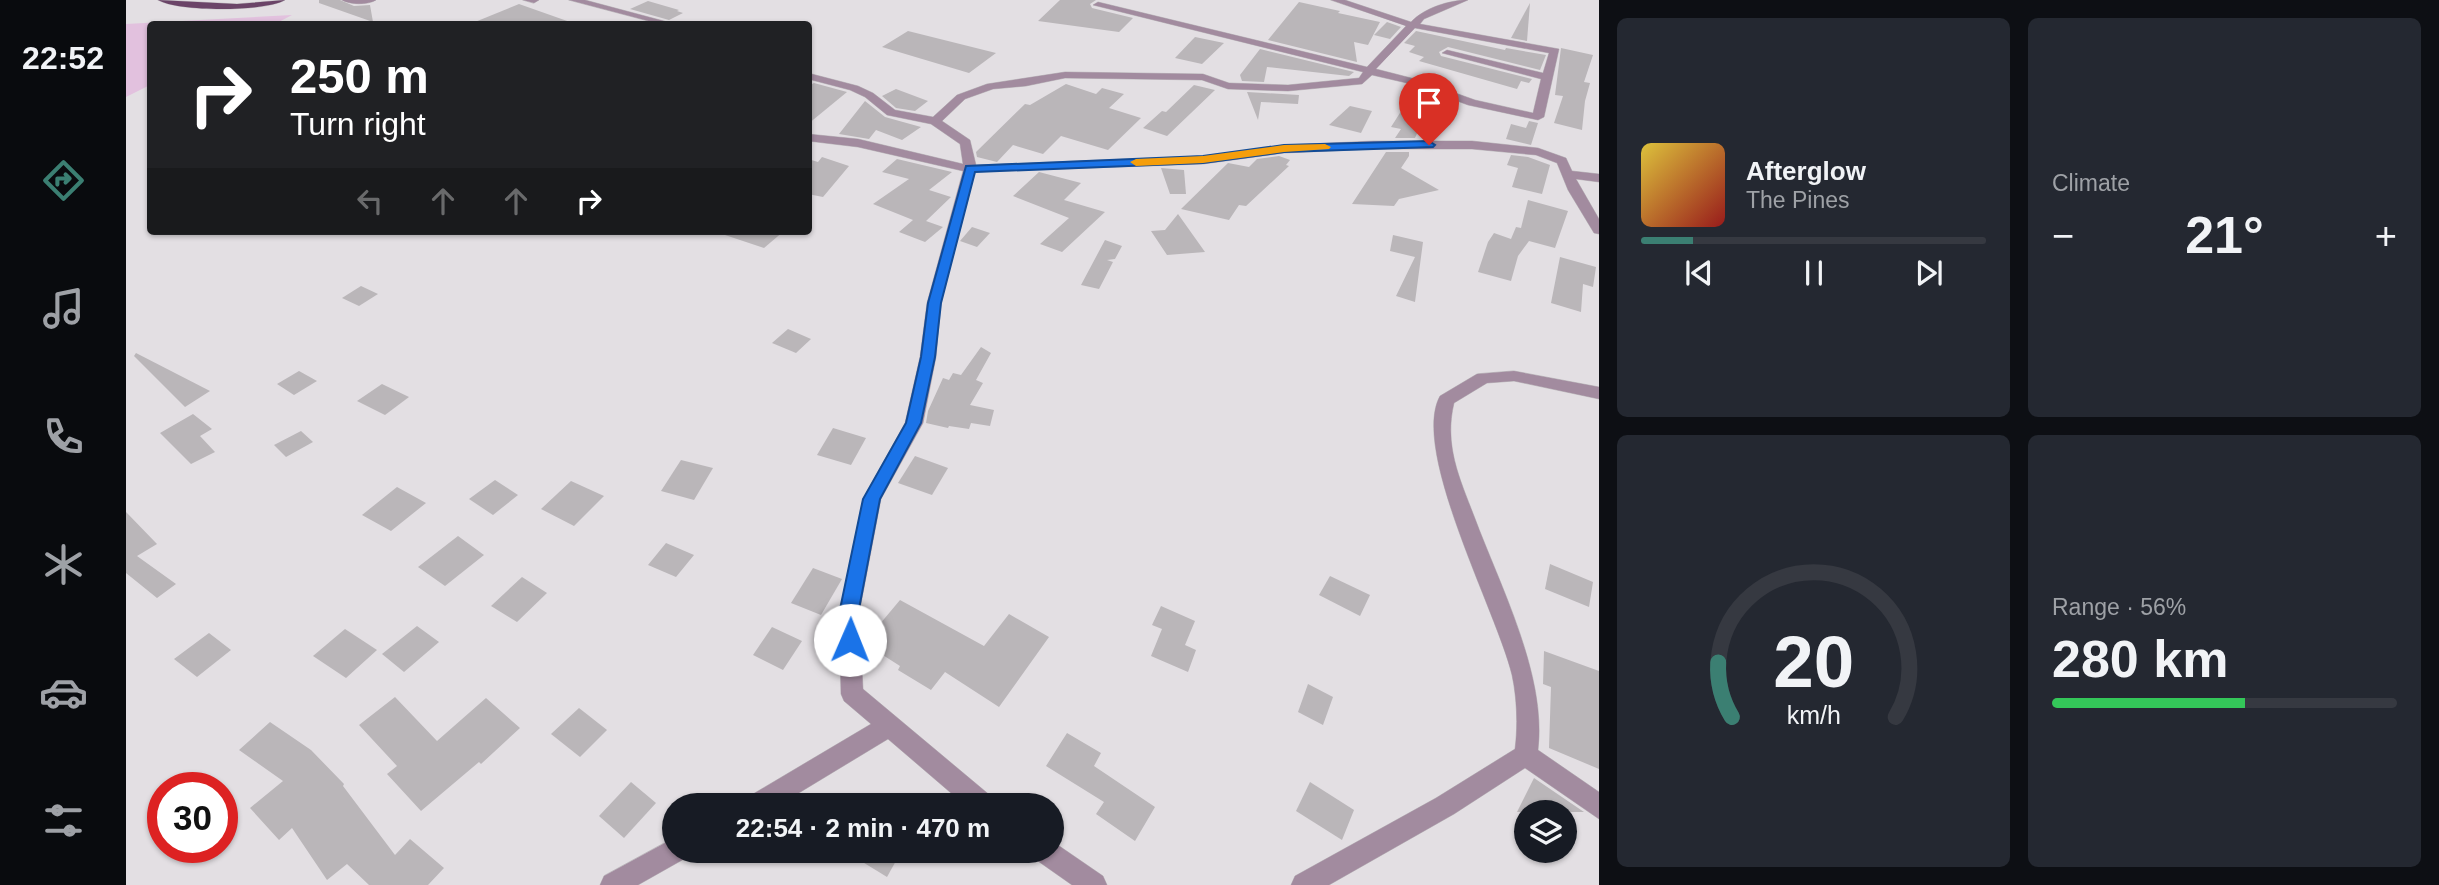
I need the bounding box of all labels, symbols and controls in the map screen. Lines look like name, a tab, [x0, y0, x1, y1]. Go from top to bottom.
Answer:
text: 22:52	[22, 40, 104, 76]
icon: right	[175, 49, 266, 140]
text: 250 m	[290, 49, 429, 103]
pin	[1399, 73, 1459, 145]
icon: arrive	[1410, 84, 1448, 122]
text: Turn right	[290, 106, 426, 142]
icon: directions	[39, 156, 88, 205]
text: Afterglow	[1746, 156, 1866, 186]
text: Climate	[2052, 170, 2130, 196]
icon: left	[351, 182, 389, 220]
icon: ahead	[424, 182, 462, 220]
icon: ahead	[497, 182, 535, 220]
icon: right	[570, 182, 608, 220]
text: The Pines	[1746, 187, 1850, 213]
text: 21°	[2185, 206, 2264, 264]
text: −	[2052, 215, 2074, 257]
text: +	[2375, 215, 2397, 257]
icon: previous	[1680, 254, 1718, 292]
icon: pause	[1795, 254, 1833, 292]
icon: next	[1910, 254, 1948, 292]
icon: music	[39, 284, 88, 333]
icon: phone	[39, 412, 88, 461]
icon: climate	[39, 540, 88, 589]
text: Range · 56%	[2052, 594, 2186, 620]
position arrow	[813, 603, 887, 677]
text: 20	[1773, 621, 1854, 702]
text: 280 km	[2052, 630, 2228, 688]
icon: car	[39, 668, 88, 717]
text: km/h	[1786, 701, 1841, 729]
speed limit sign: 30	[147, 772, 238, 863]
icon: filters	[39, 796, 88, 845]
map controls	[1514, 800, 1577, 863]
button: layers	[1514, 800, 1577, 863]
text: 22:54 · 2 min · 470 m	[736, 813, 990, 843]

